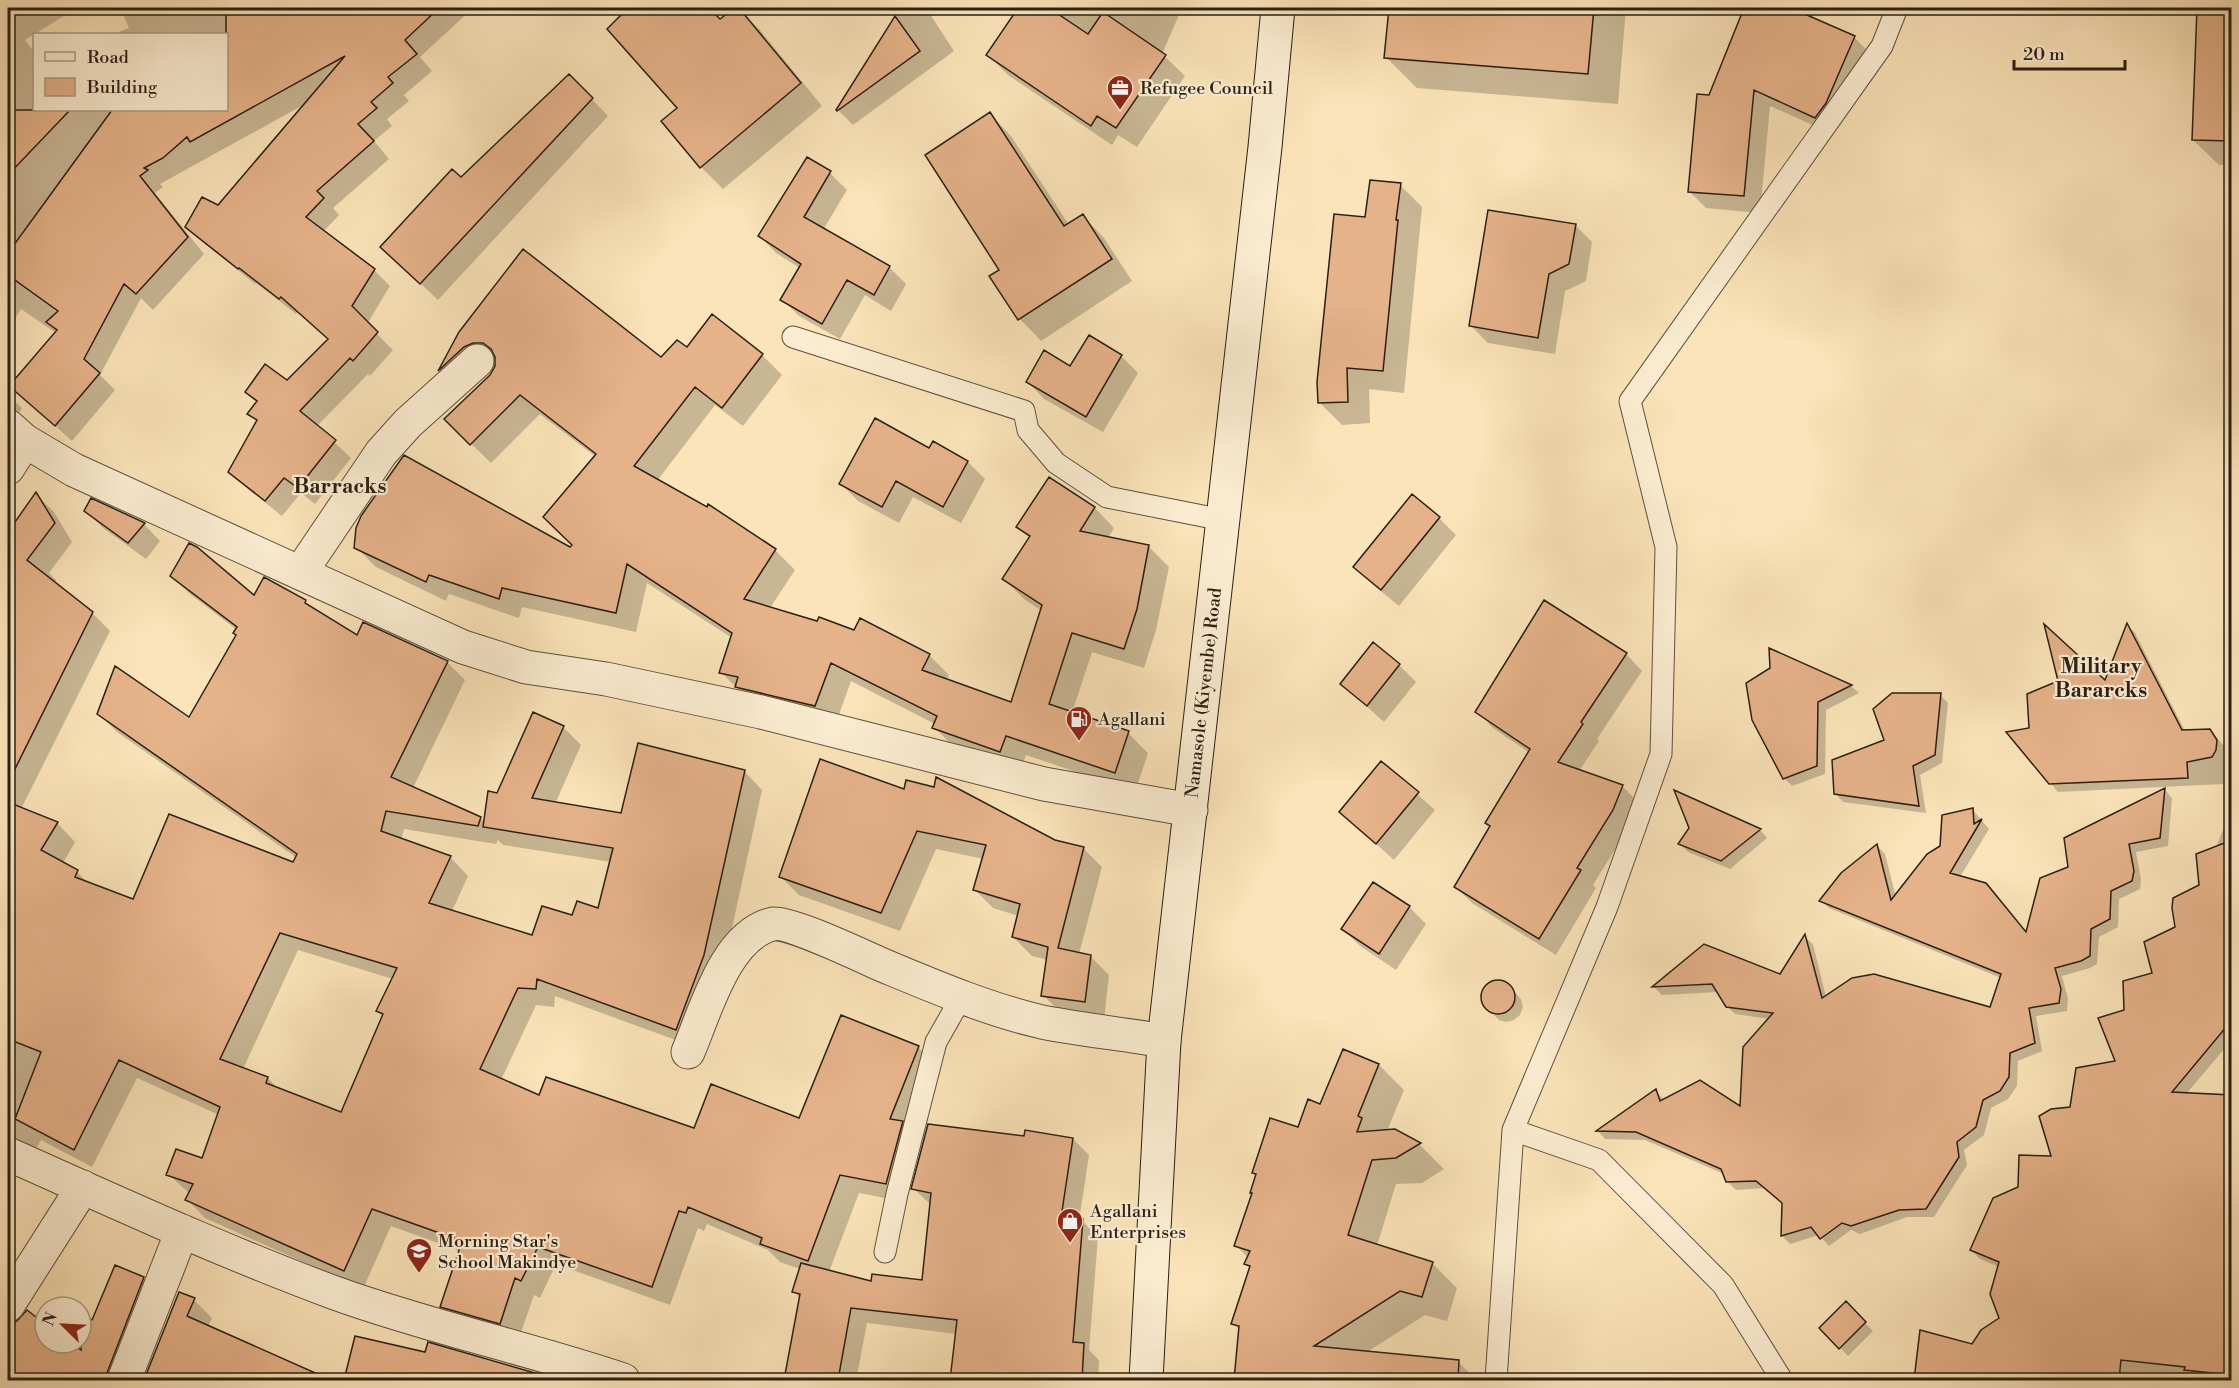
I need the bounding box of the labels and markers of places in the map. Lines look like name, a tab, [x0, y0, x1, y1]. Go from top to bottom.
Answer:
office icon: Refugee Council	[1105, 73, 1135, 111]
place label: Refugee Council	[1140, 77, 1274, 100]
fuel station icon: Agallani	[1064, 704, 1094, 742]
place label: Agallani	[1097, 708, 1166, 731]
place label: Agallani Enterprises	[1089, 1200, 1186, 1244]
shop icon: Agallani Enterprises	[1055, 1206, 1085, 1244]
place label: Morning Star's School Makindye	[438, 1230, 576, 1274]
school or university icon: Morning Star's School Makindye	[404, 1236, 434, 1274]

